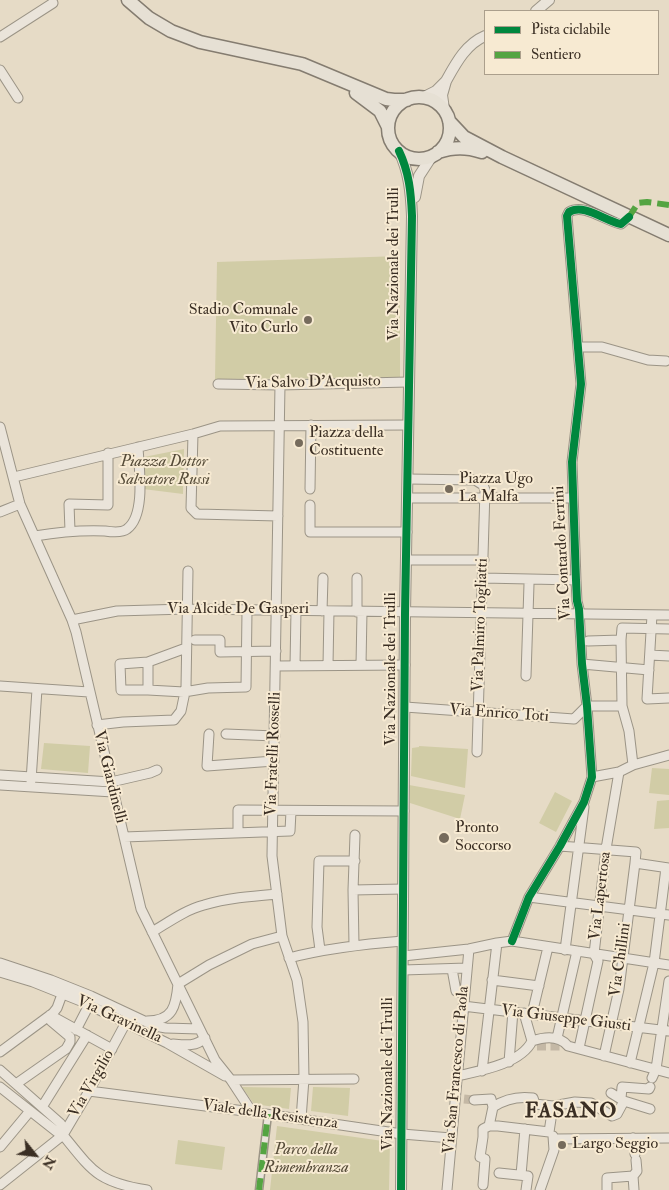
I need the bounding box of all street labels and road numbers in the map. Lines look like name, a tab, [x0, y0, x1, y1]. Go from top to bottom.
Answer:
street label: Via Nazionale dei Trulli	[385, 187, 405, 341]
street label: Via Salvo D'Acquisto	[245, 372, 381, 394]
street label: Via Contardo Ferrini	[550, 485, 576, 621]
street label: Via Palmiro Togliatti	[469, 558, 493, 692]
street label: Via Nazionale dei Trulli	[382, 592, 402, 746]
street label: Via Alcide De Gasperi	[167, 600, 309, 620]
street label: Via Fratelli Rosselli	[262, 691, 286, 817]
street label: Via Enrico Toti	[449, 701, 549, 727]
street label: Via Giardinelli	[88, 729, 130, 825]
street label: Via Lapertosa	[586, 851, 616, 941]
street label: Via Chillini	[606, 922, 636, 998]
street label: Via San Francesco di Paola	[440, 985, 474, 1155]
street label: Via Gravinella	[73, 992, 165, 1048]
street label: Via Nazionale dei Trulli	[379, 997, 399, 1151]
street label: Via Giuseppe Giusti	[500, 1002, 632, 1036]
street label: Via Virgilio	[65, 1047, 119, 1121]
street label: Viale della Resistenza	[201, 1096, 339, 1134]

